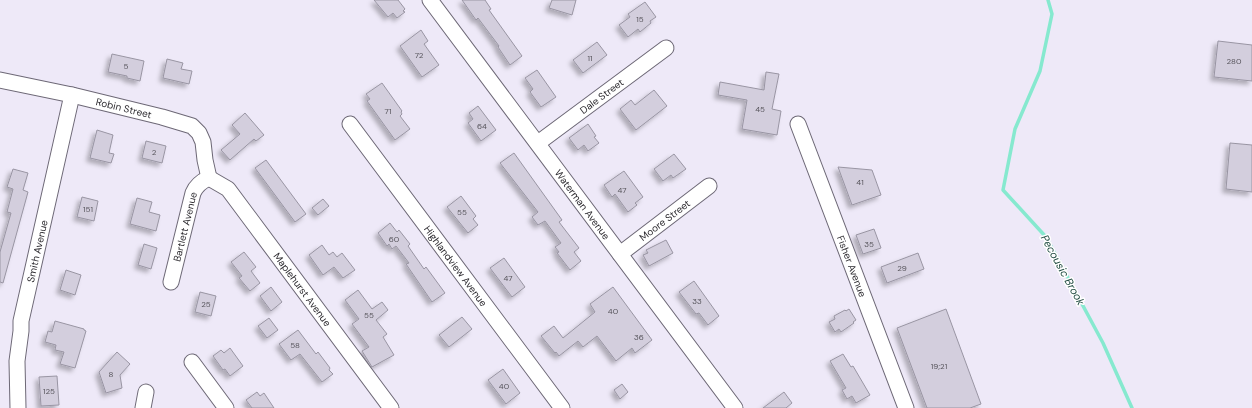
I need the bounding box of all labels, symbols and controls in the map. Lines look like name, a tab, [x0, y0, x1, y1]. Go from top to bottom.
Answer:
house number: 15	[636, 14, 644, 24]
house number: 72	[415, 50, 424, 60]
house number: 11	[588, 53, 593, 63]
house number: 280	[1227, 56, 1242, 66]
house number: 5	[124, 61, 129, 71]
street label: Dale Street	[577, 76, 626, 117]
street label: Robin Street	[95, 95, 153, 121]
house number: 45	[755, 104, 765, 114]
house number: 71	[385, 106, 391, 116]
house number: 64	[477, 121, 487, 131]
house number: 2	[152, 147, 157, 157]
street label: Waterman Avenue	[552, 167, 613, 243]
house number: 41	[856, 177, 864, 187]
house number: 47	[617, 185, 627, 195]
street label: Bartlett Avenue	[170, 190, 200, 263]
street label: Moore Street	[637, 197, 693, 244]
house number: 151	[83, 204, 93, 214]
house number: 55	[457, 207, 467, 217]
street label: Smith Avenue	[24, 218, 51, 284]
street label: Highlandview Avenue	[421, 223, 490, 309]
water label: Pecousic Brook	[1038, 232, 1088, 308]
house number: 60	[389, 234, 400, 244]
street label: Fisher Avenue	[834, 234, 869, 299]
house number: 35	[864, 239, 874, 249]
street label: Maplehurst Avenue	[271, 250, 334, 329]
house number: 29	[897, 263, 907, 273]
house number: 47	[503, 273, 513, 283]
house number: 33	[692, 296, 702, 306]
house number: 25	[201, 299, 211, 309]
house number: 40	[608, 306, 619, 316]
house number: 55	[364, 310, 374, 320]
house number: 36	[634, 332, 644, 342]
house number: 58	[290, 340, 300, 350]
house number: 19;21	[931, 361, 947, 371]
house number: 8	[109, 369, 114, 379]
house number: 40	[499, 381, 510, 391]
house number: 125	[43, 386, 55, 396]

